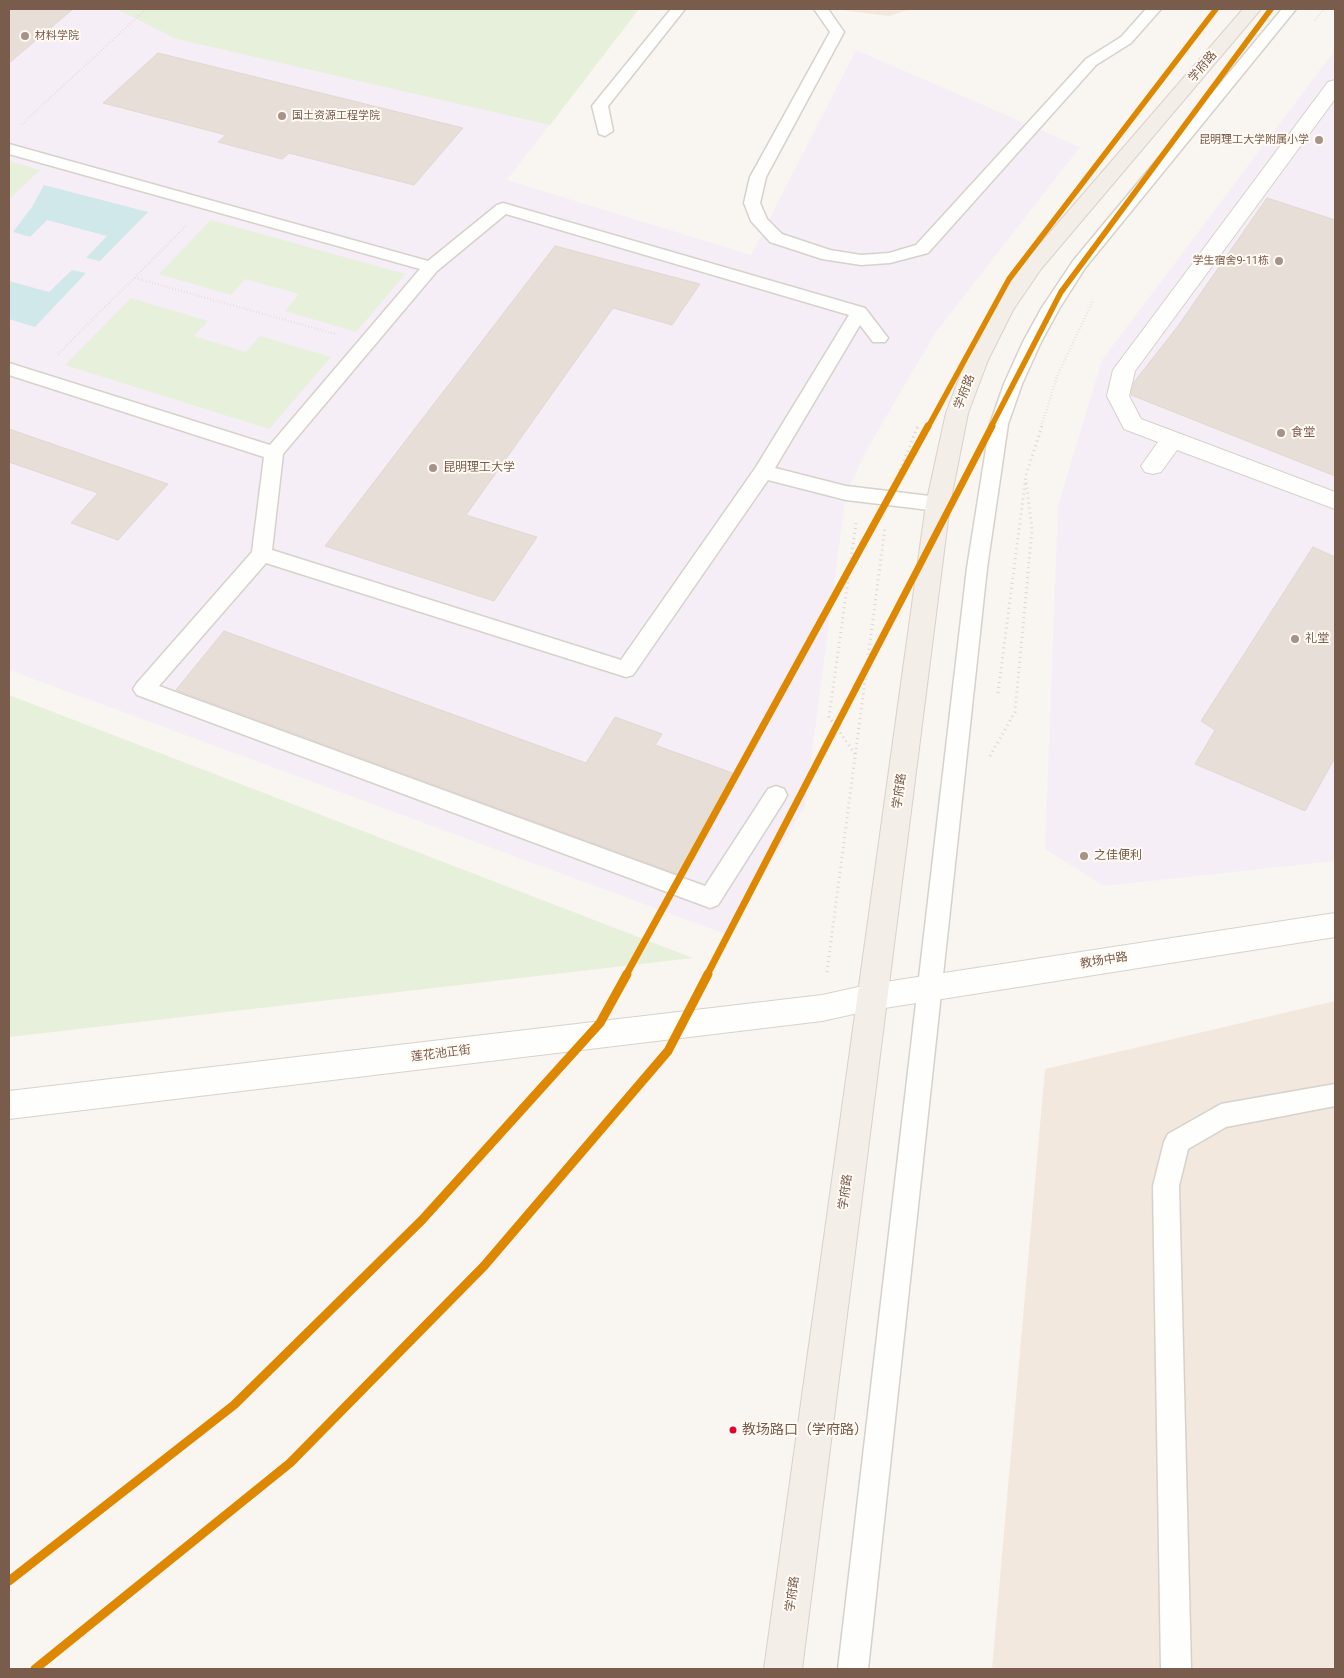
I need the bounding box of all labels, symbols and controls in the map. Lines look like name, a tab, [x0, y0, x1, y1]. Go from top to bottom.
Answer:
place label: 材料学院	[35, 29, 79, 43]
marker: 材料学院	[19, 30, 31, 42]
street label: 学府路	[1186, 49, 1220, 85]
place label: 国土资源工程学院	[292, 109, 380, 123]
marker: 国土资源工程学院	[276, 110, 288, 122]
place label: 昆明理工大学附属小学	[1199, 133, 1309, 147]
marker: 昆明理工大学附属小学	[1313, 134, 1325, 146]
place label: 学生宿舍9-11栋	[1192, 254, 1269, 268]
marker: 学生宿舍9-11栋	[1273, 255, 1285, 267]
street label: 学府路	[952, 373, 978, 411]
place label: 食堂	[1291, 426, 1315, 440]
marker: 食堂	[1275, 427, 1287, 439]
place label: 昆明理工大学	[443, 461, 515, 475]
marker: 昆明理工大学	[427, 462, 439, 474]
place label: 礼堂	[1305, 632, 1329, 646]
marker: 礼堂	[1289, 633, 1301, 645]
street label: 学府路	[890, 772, 910, 810]
place label: 之佳便利	[1094, 849, 1142, 863]
marker: 之佳便利	[1078, 850, 1090, 862]
street label: 教场中路	[1079, 950, 1129, 972]
street label: 莲花池正街	[410, 1043, 472, 1065]
street label: 学府路	[836, 1173, 856, 1211]
place label: 教场路口（学府路）	[742, 1422, 868, 1438]
marker: 教场路口（学府路）	[728, 1425, 738, 1435]
street label: 学府路	[783, 1575, 803, 1613]

